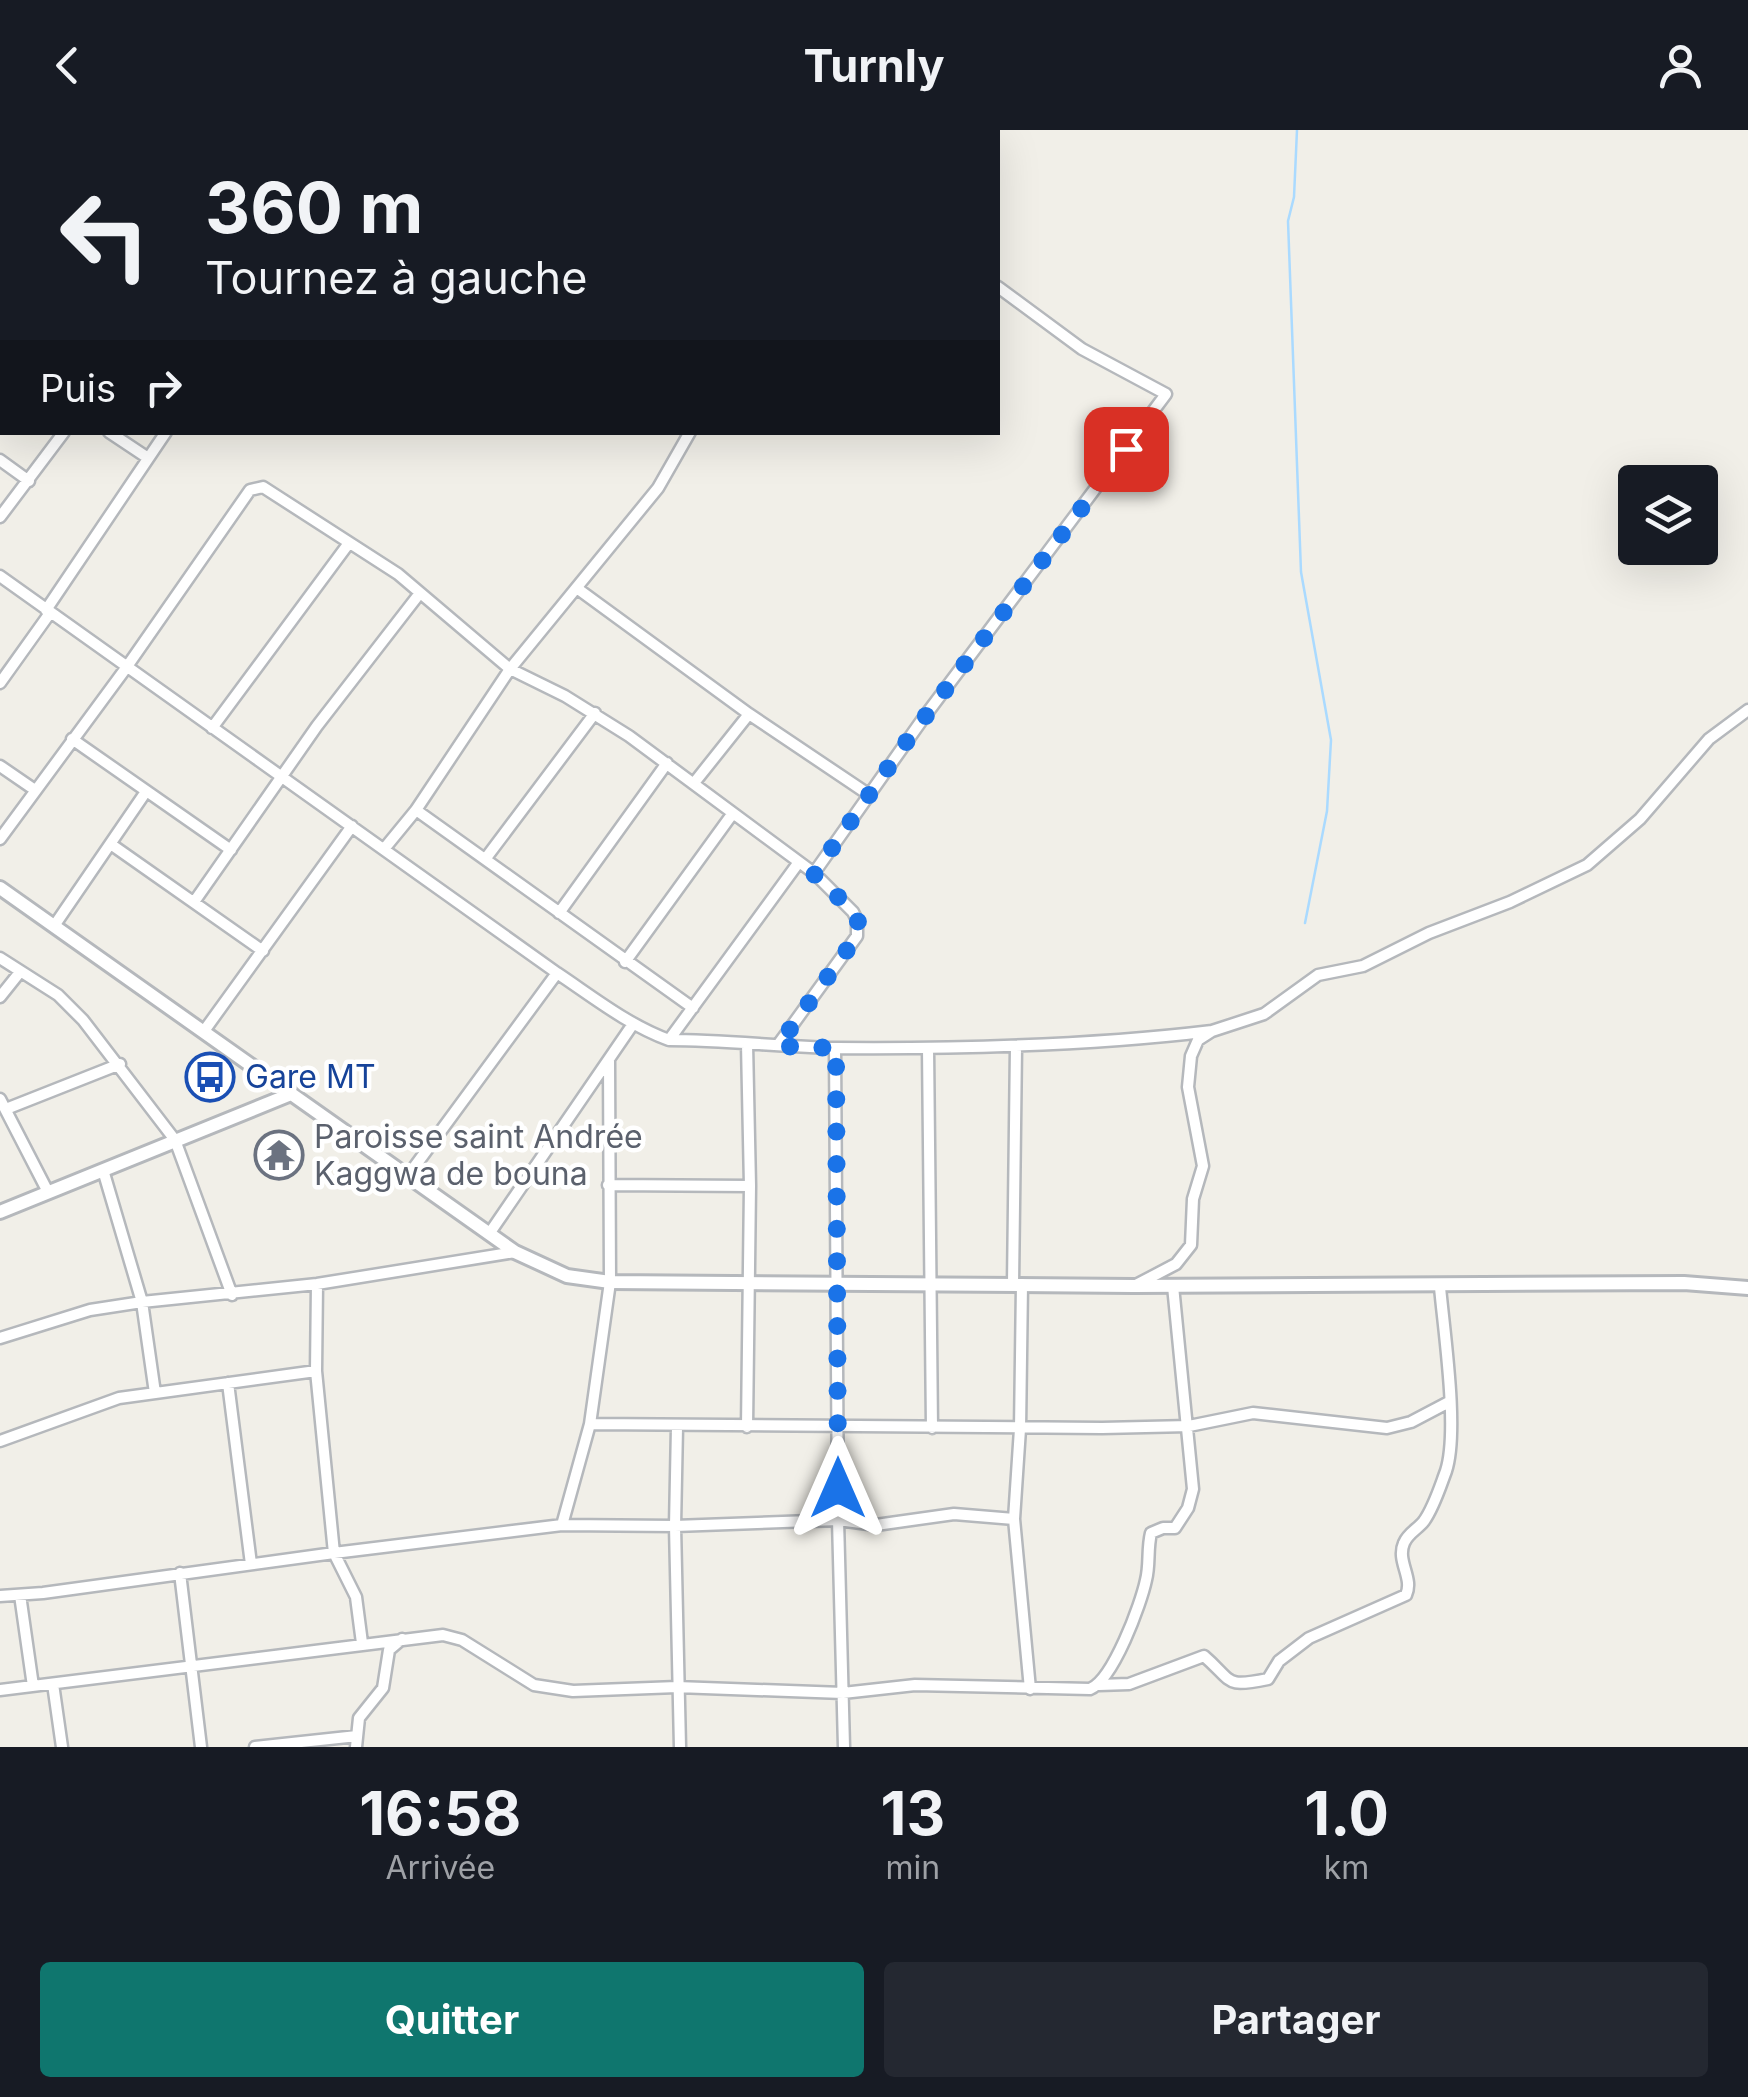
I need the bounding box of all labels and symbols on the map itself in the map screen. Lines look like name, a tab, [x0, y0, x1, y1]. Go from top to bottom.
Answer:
pin	[1084, 407, 1169, 492]
bus stop icon: Gare MT	[184, 1051, 236, 1103]
place label: Gare MT	[245, 1057, 376, 1096]
place label: Paroisse saint Andrée Kaggwa de bouna	[314, 1117, 643, 1193]
temple icon: Paroisse saint Andrée Kaggwa de bouna	[253, 1129, 305, 1181]
position arrow	[786, 1436, 890, 1540]

